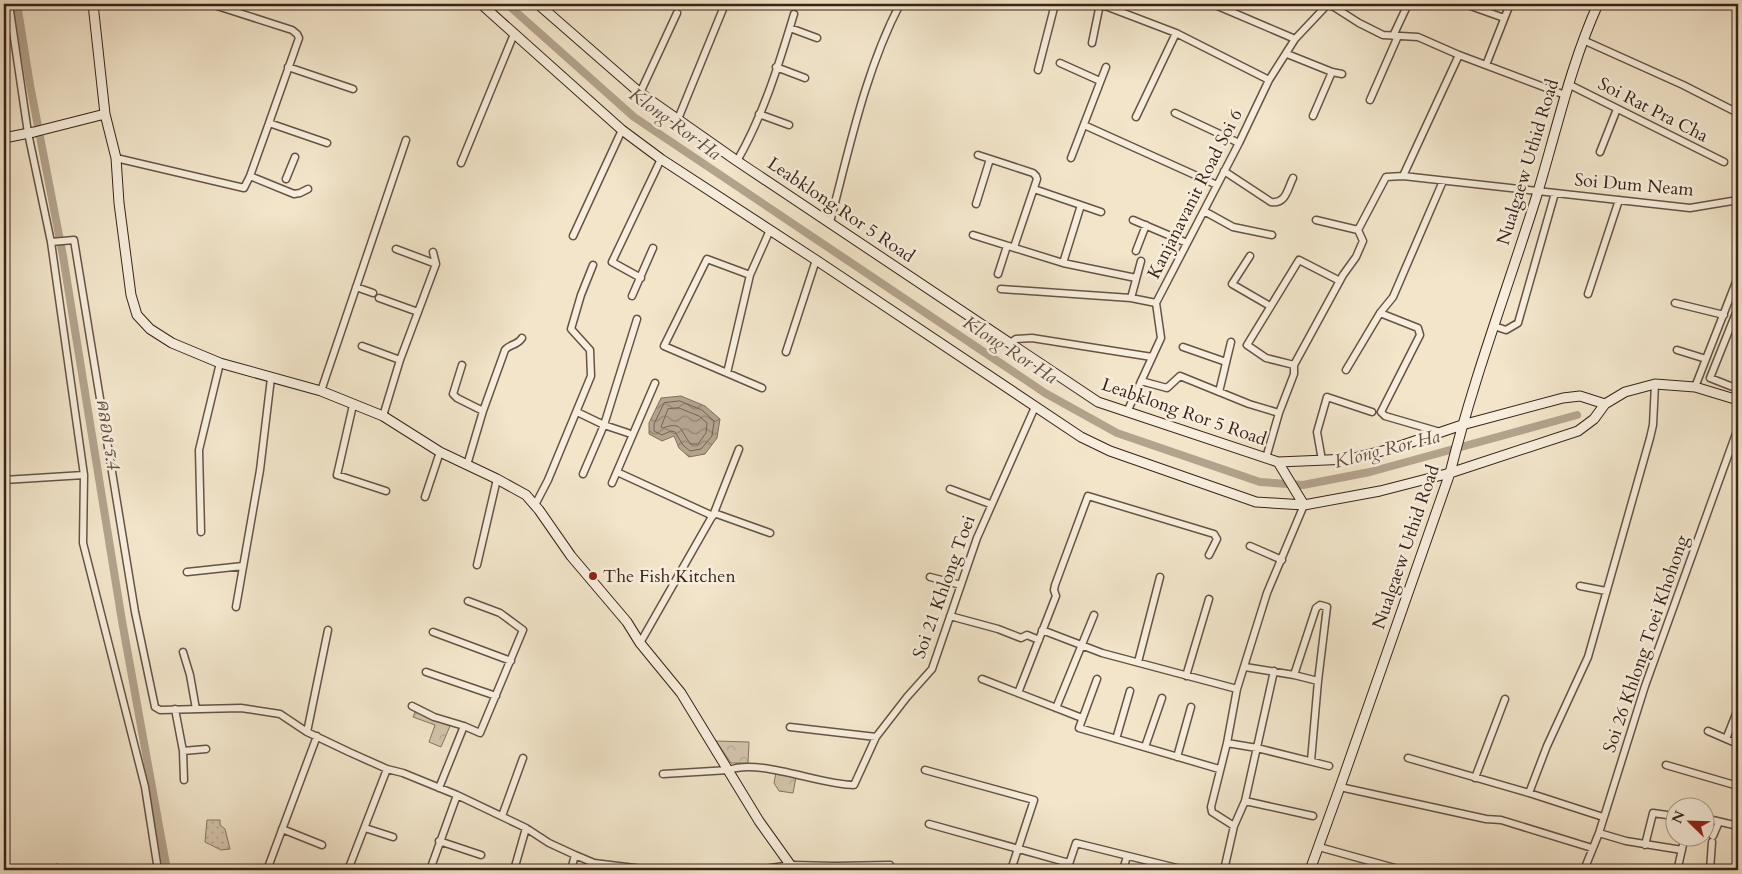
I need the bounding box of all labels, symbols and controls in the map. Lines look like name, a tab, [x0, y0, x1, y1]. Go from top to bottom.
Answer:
street label: Soi Rat Pra Cha	[1594, 71, 1713, 149]
street label: Nualgaew Uthid Road	[1491, 76, 1565, 248]
water label: Klong Ror Ha	[624, 82, 727, 167]
street label: Kanjanavanit Road Soi 6	[1141, 105, 1249, 283]
street label: Leabklong Ror 5 Road	[762, 151, 920, 269]
street label: Soi Dum Neam	[1573, 167, 1696, 203]
water label: Klong Ror Ha	[958, 310, 1063, 391]
street label: Leabklong Ror 5 Road	[1098, 372, 1270, 452]
water label: คลอง ร.4	[90, 397, 126, 472]
water label: Klong Ror Ha	[1331, 423, 1443, 475]
street label: Nualgaew Uthid Road	[1366, 461, 1446, 632]
street label: Soi 21 Khlong Toei	[906, 512, 982, 662]
street label: Soi 26 Khlong Toei Khohong	[1597, 531, 1695, 756]
place label: The Fish Kitchen	[603, 564, 737, 589]
marker: The Fish Kitchen	[587, 570, 599, 582]
north arrow	[1664, 796, 1714, 846]
text: N	[1667, 808, 1690, 826]

